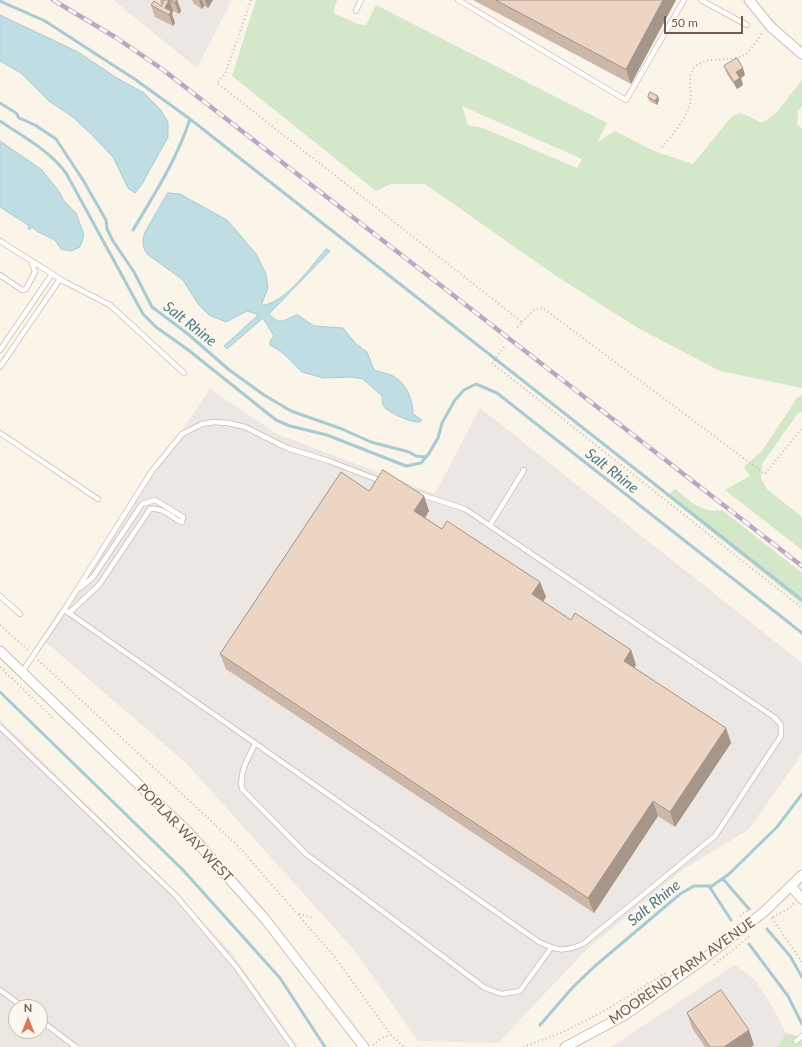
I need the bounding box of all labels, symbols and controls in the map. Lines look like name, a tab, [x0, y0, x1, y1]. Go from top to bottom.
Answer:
scale bar	[666, 8, 745, 34]
text: 50 m	[671, 15, 698, 30]
water label: Salt Rhine	[160, 298, 220, 350]
water label: Salt Rhine	[582, 445, 642, 497]
street label: POPLAR WAY WEST	[134, 780, 236, 886]
water label: Salt Rhine	[624, 876, 684, 930]
street label: MOOREND FARM AVENUE	[606, 914, 758, 1028]
north arrow	[8, 999, 48, 1039]
text: N	[24, 1001, 32, 1014]

